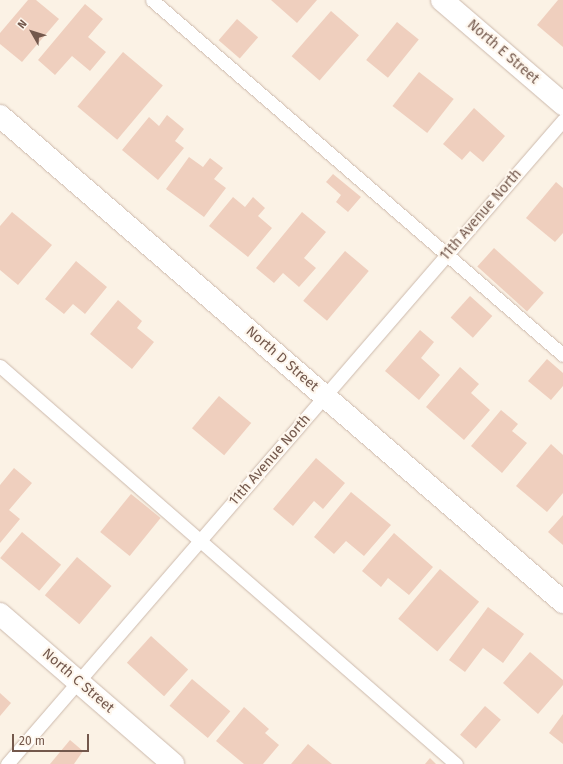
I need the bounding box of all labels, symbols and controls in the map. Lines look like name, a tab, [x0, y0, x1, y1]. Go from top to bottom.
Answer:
north arrow	[12, 12, 52, 52]
street label: North E Street	[464, 16, 542, 88]
text: N	[15, 17, 30, 31]
street label: 11th Avenue North	[437, 166, 525, 264]
street label: North D Street	[242, 323, 322, 395]
street label: 11th Avenue North	[226, 411, 314, 509]
street label: North C Street	[39, 645, 117, 717]
scale bar	[14, 726, 91, 752]
text: 20 m	[19, 734, 45, 748]

